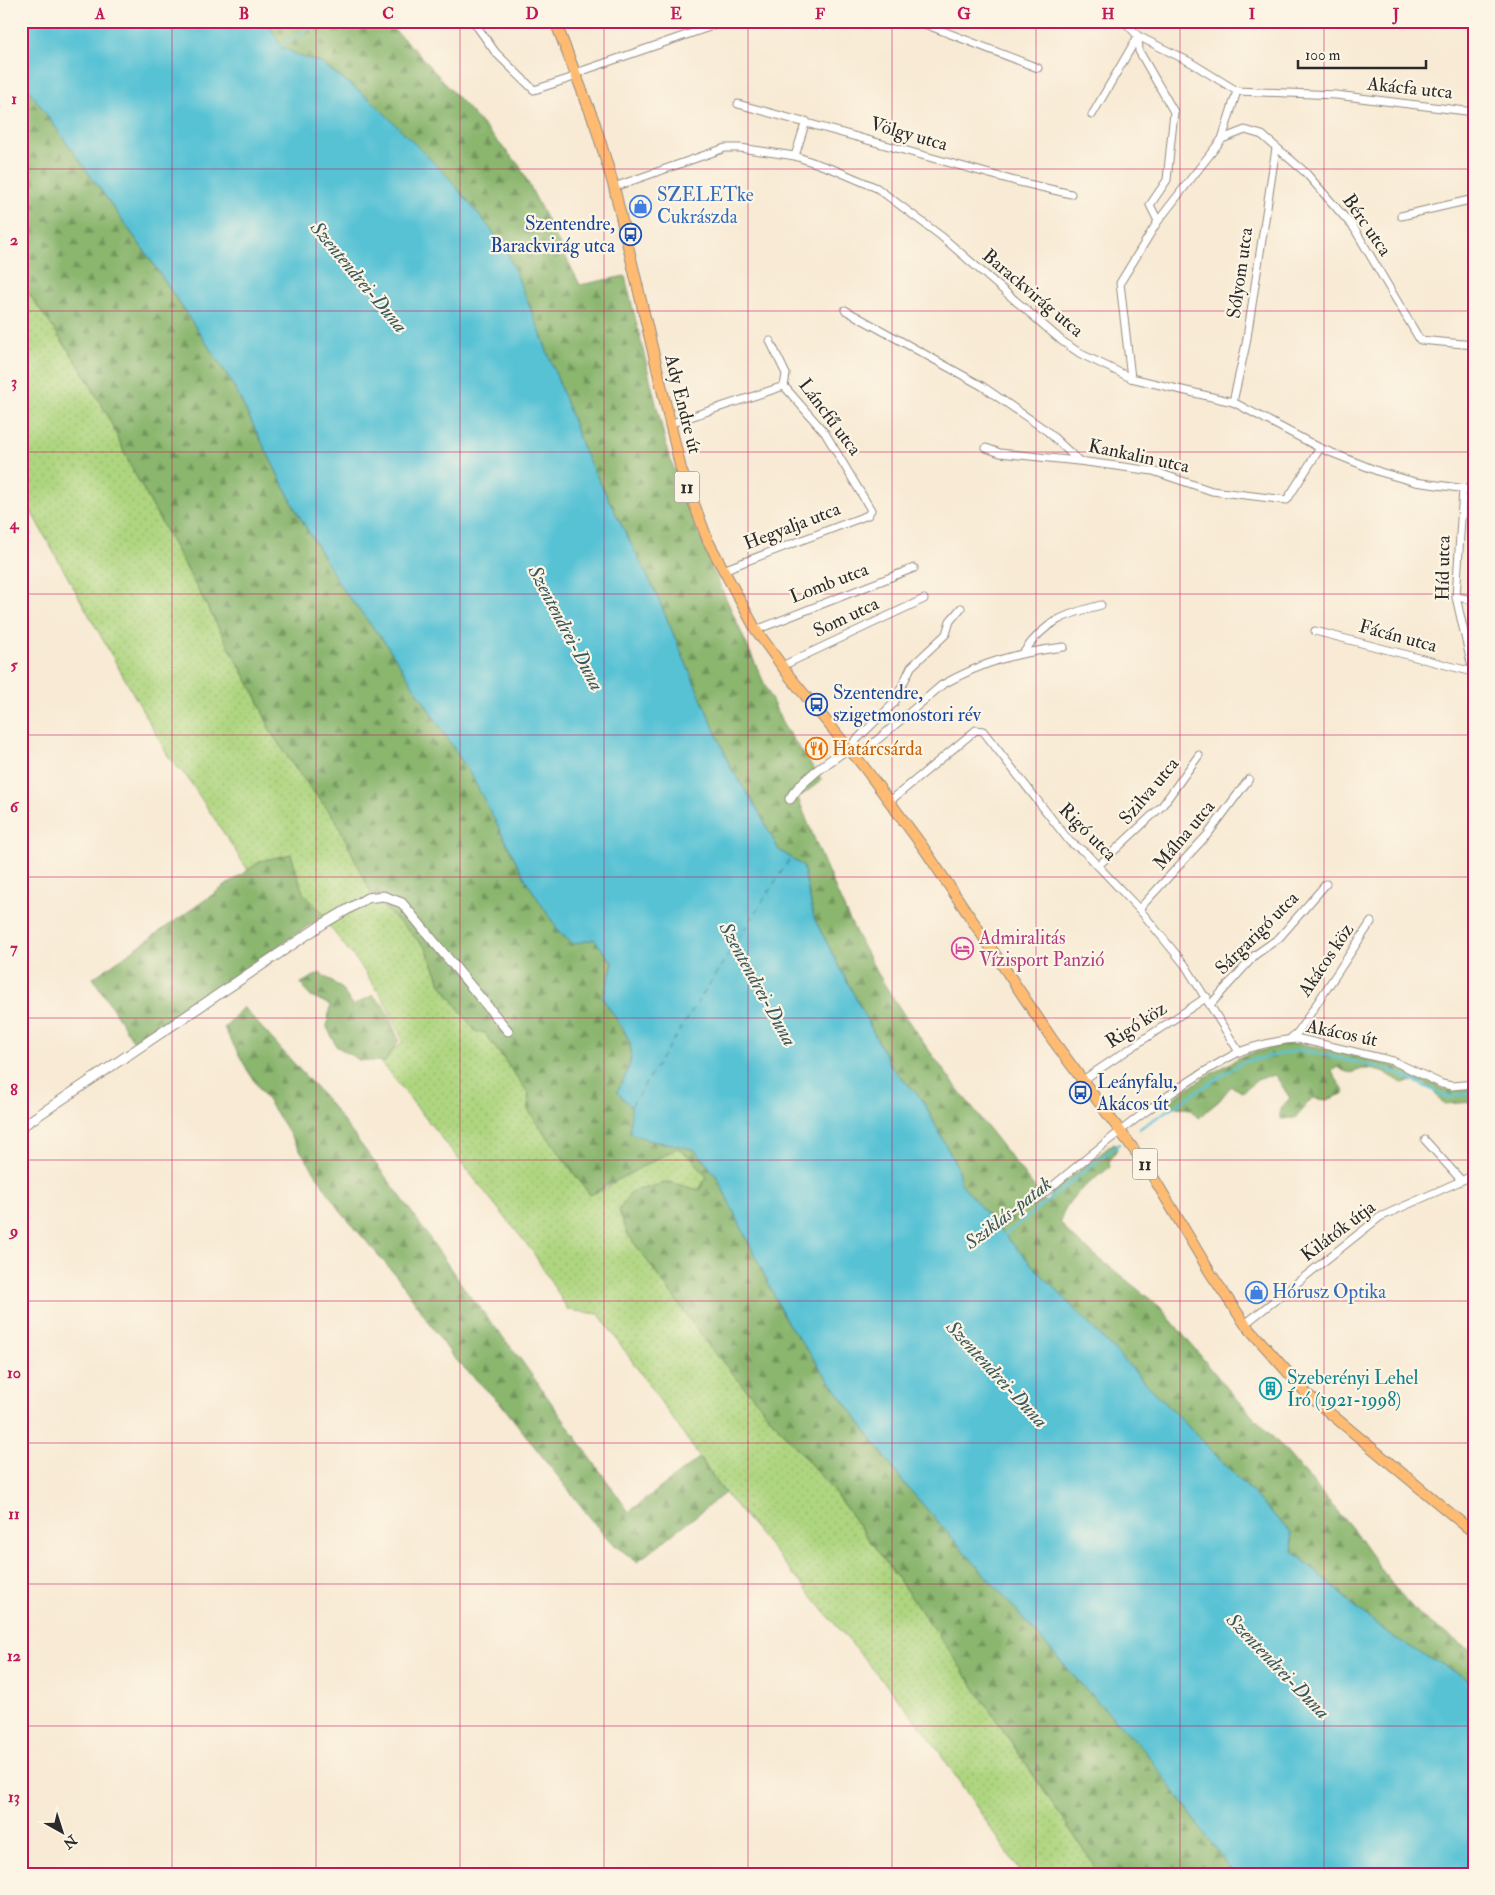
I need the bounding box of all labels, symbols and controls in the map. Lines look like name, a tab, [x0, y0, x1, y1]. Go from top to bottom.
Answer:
text: A	[94, 4, 106, 24]
text: B	[239, 4, 249, 24]
text: C	[382, 4, 394, 24]
text: D	[525, 4, 539, 24]
text: E	[670, 4, 682, 24]
text: F	[815, 4, 825, 24]
text: G	[957, 4, 971, 24]
text: H	[1101, 4, 1115, 24]
text: I	[1249, 4, 1256, 24]
text: J	[1392, 4, 1400, 25]
scale bar	[1298, 38, 1425, 70]
text: 100 m	[1305, 46, 1341, 65]
street label: Akácfa utca	[1365, 71, 1454, 104]
text: 1	[11, 89, 17, 109]
street label: Völgy utca	[868, 112, 951, 157]
place label: SZELETke Cukrászda	[657, 183, 754, 229]
street label: Bérc utca	[1337, 189, 1397, 261]
shop icon: SZELETke Cukrászda	[629, 194, 653, 218]
place label: Szentendre, Barackvirág utca	[490, 212, 615, 258]
water label: Szentendrei-Duna	[304, 215, 413, 338]
bus stop icon: Szentendre, Barackvirág utca	[619, 223, 643, 247]
street label: Sólyom utca	[1222, 226, 1258, 320]
text: 2	[10, 230, 18, 250]
street label: Barackvirág utca	[978, 244, 1089, 342]
street label: Ady Endre út	[659, 351, 707, 456]
text: 3	[11, 372, 17, 392]
street label: Láncfű utca	[793, 374, 867, 460]
street label: Kankalin utca	[1086, 434, 1192, 478]
road number: 11	[674, 472, 700, 502]
street label: Hegyalja utca	[740, 497, 844, 555]
text: 4	[9, 514, 20, 534]
street label: Híd utca	[1430, 535, 1456, 601]
street label: Lomb utca	[786, 557, 872, 609]
water label: Szentendrei-Duna	[522, 560, 609, 695]
street label: Som utca	[809, 591, 883, 643]
street label: Fácán utca	[1356, 614, 1440, 658]
text: 5	[10, 655, 18, 675]
place label: Szentendre, szigetmonostori rév	[833, 681, 982, 727]
bus stop icon: Szentendre, szigetmonostori rév	[805, 692, 829, 716]
restaurant icon: Határcsárda	[804, 737, 828, 761]
place label: Határcsárda	[832, 737, 923, 761]
street label: Szilva utca	[1114, 752, 1184, 830]
street label: Málna utca	[1148, 795, 1220, 875]
text: 6	[10, 797, 20, 817]
street label: Rigó utca	[1054, 798, 1122, 866]
street label: Sárgarigó utca	[1210, 886, 1304, 980]
water label: Szentendrei-Duna	[713, 917, 802, 1051]
street label: Akácos köz	[1292, 919, 1359, 1002]
place label: Admiralitás Vízisport Panzió	[978, 926, 1104, 973]
hotel icon: Admiralitás Vízisport Panzió	[951, 937, 975, 961]
text: 7	[10, 938, 18, 958]
street label: Rigó köz	[1101, 996, 1171, 1054]
street label: Akácos út	[1303, 1014, 1380, 1052]
place label: Leányfalu, Akácos út	[1096, 1070, 1178, 1116]
text: 8	[10, 1080, 18, 1100]
bus stop icon: Leányfalu, Akácos út	[1069, 1081, 1093, 1105]
road number: 11	[1132, 1148, 1158, 1180]
water label: Sziklás-patak	[959, 1171, 1057, 1255]
street label: Kilátók útja	[1296, 1195, 1380, 1267]
text: 9	[8, 1221, 18, 1241]
shop icon: Hórusz Optika	[1244, 1280, 1268, 1304]
place label: Hórusz Optika	[1272, 1280, 1386, 1305]
water label: Szentendrei-Duna	[940, 1314, 1053, 1433]
text: 10	[7, 1363, 21, 1383]
place label: Szeberényi Lehel Író (1921-1998)	[1287, 1366, 1419, 1412]
building icon: Szeberényi Lehel Író (1921-1998)	[1259, 1377, 1283, 1401]
text: 11	[8, 1504, 20, 1524]
water label: Szentendrei-Duna	[1220, 1607, 1335, 1724]
text: 12	[7, 1646, 21, 1666]
text: 13	[8, 1787, 20, 1807]
north arrow	[38, 1808, 88, 1858]
text: N	[59, 1831, 81, 1853]

